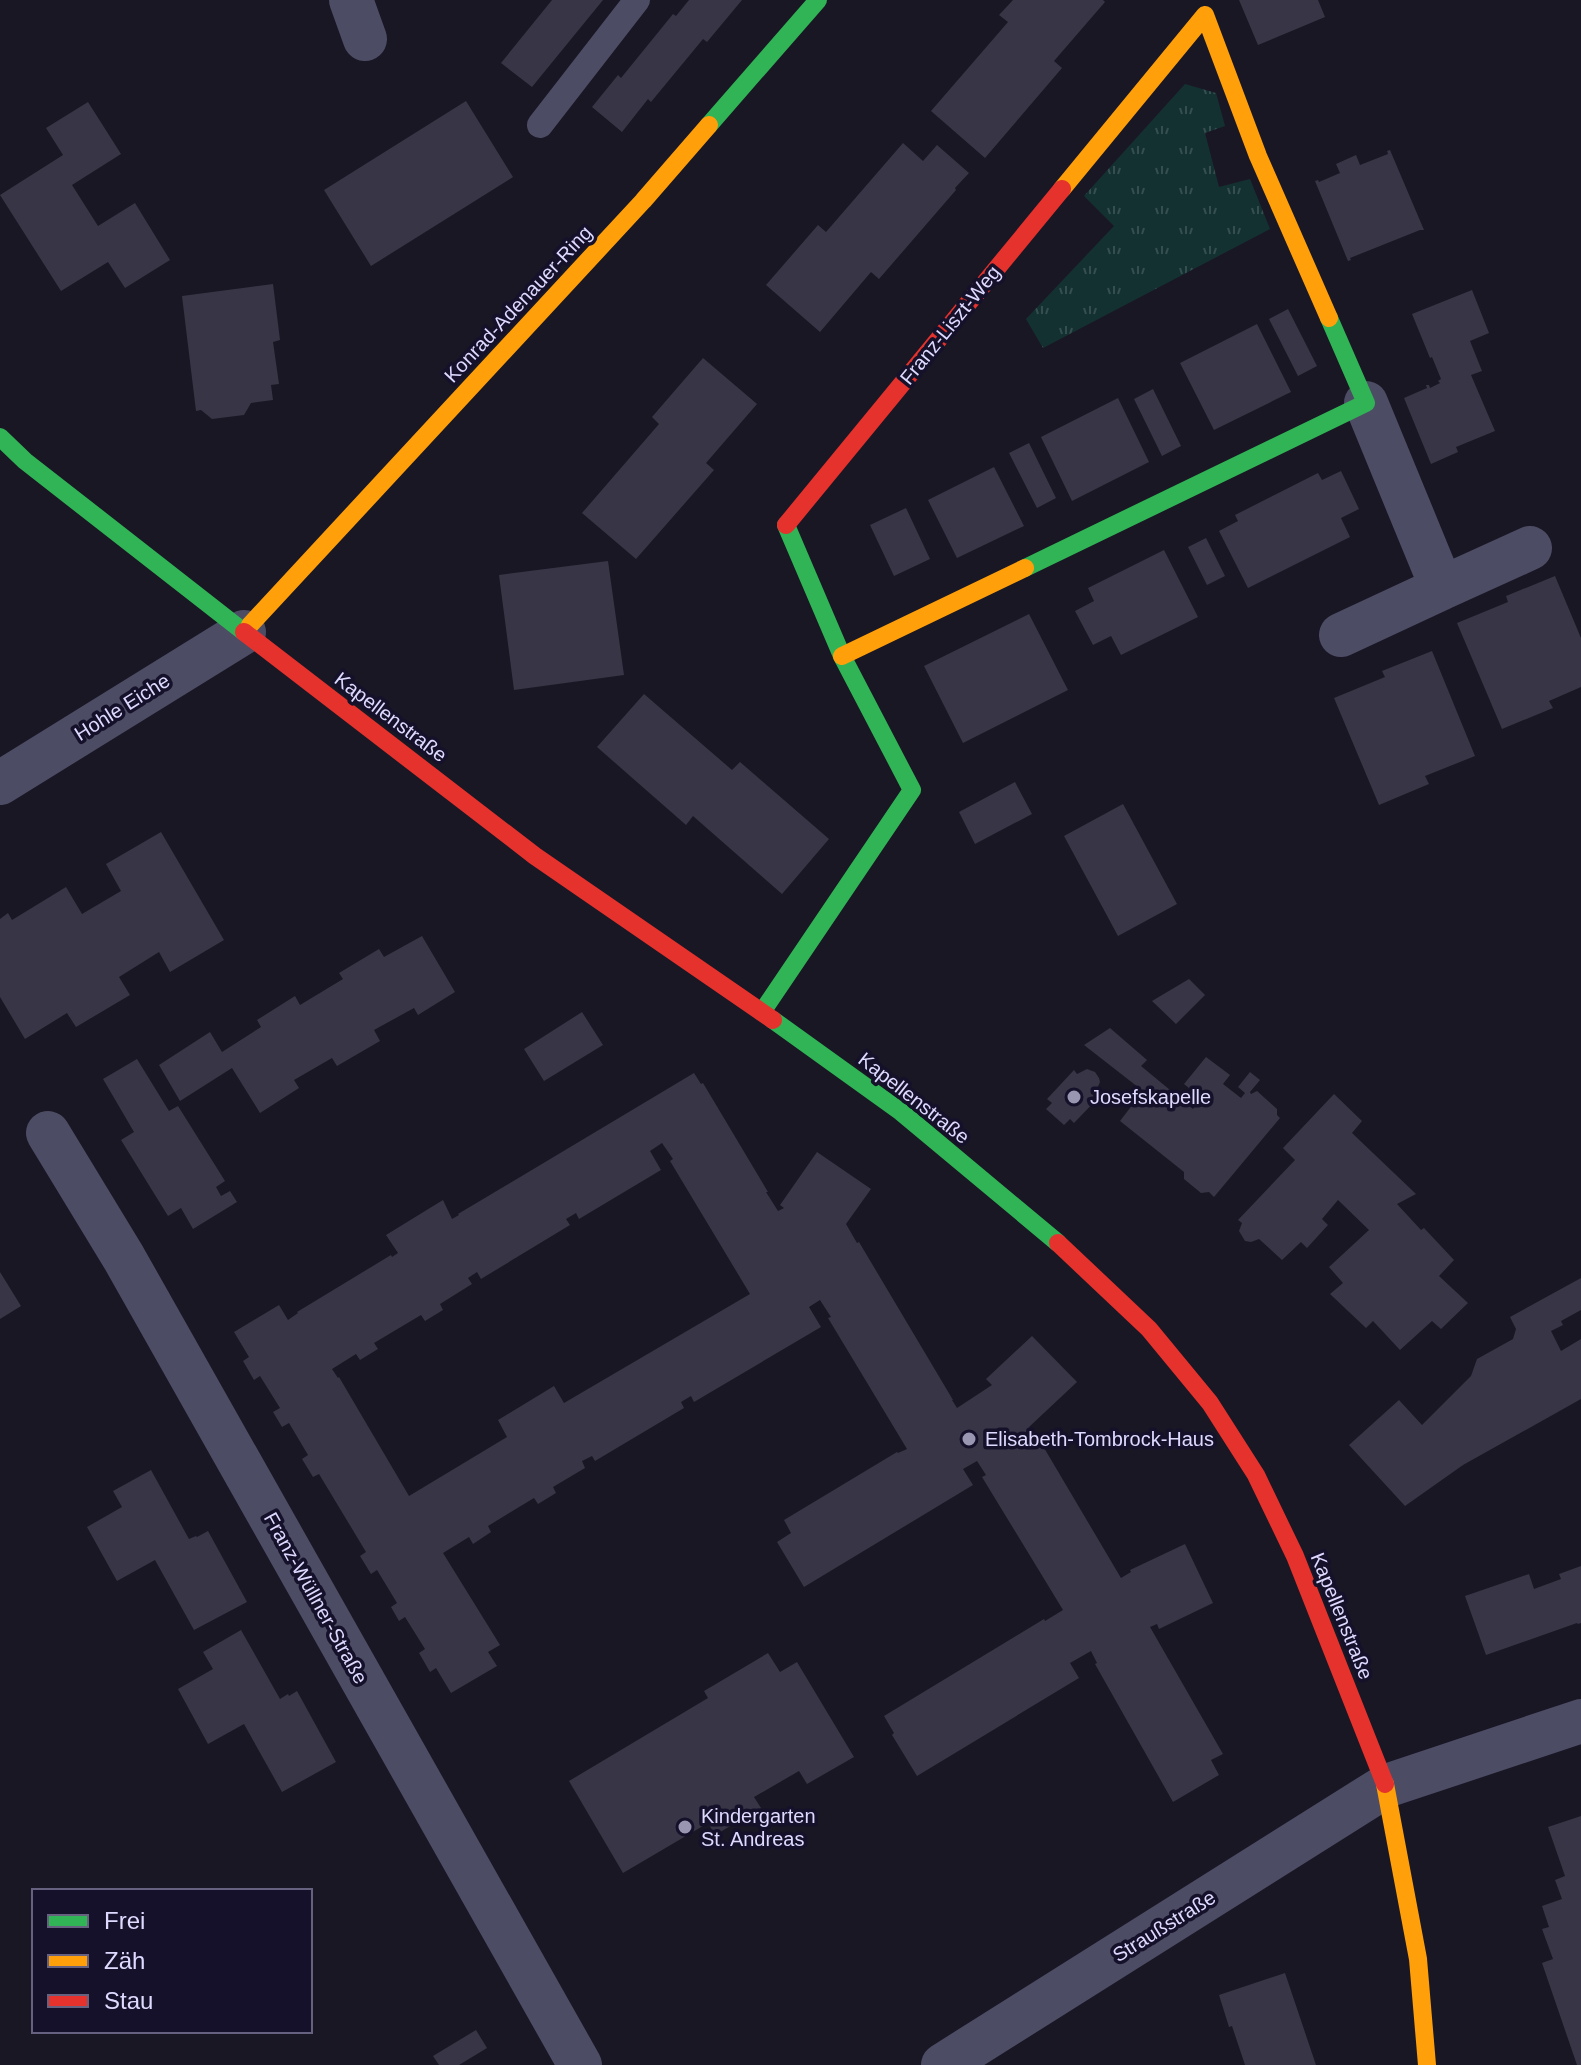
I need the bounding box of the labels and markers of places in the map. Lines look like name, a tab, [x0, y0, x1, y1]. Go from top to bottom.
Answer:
place label: Josefskapelle	[1090, 1086, 1211, 1108]
marker: Josefskapelle	[1065, 1088, 1083, 1106]
place label: Elisabeth-Tombrock-Haus	[985, 1428, 1214, 1450]
marker: Elisabeth-Tombrock-Haus	[960, 1430, 978, 1448]
place label: Kindergarten St. Andreas	[701, 1805, 816, 1850]
marker: Kindergarten St. Andreas	[676, 1818, 694, 1836]

